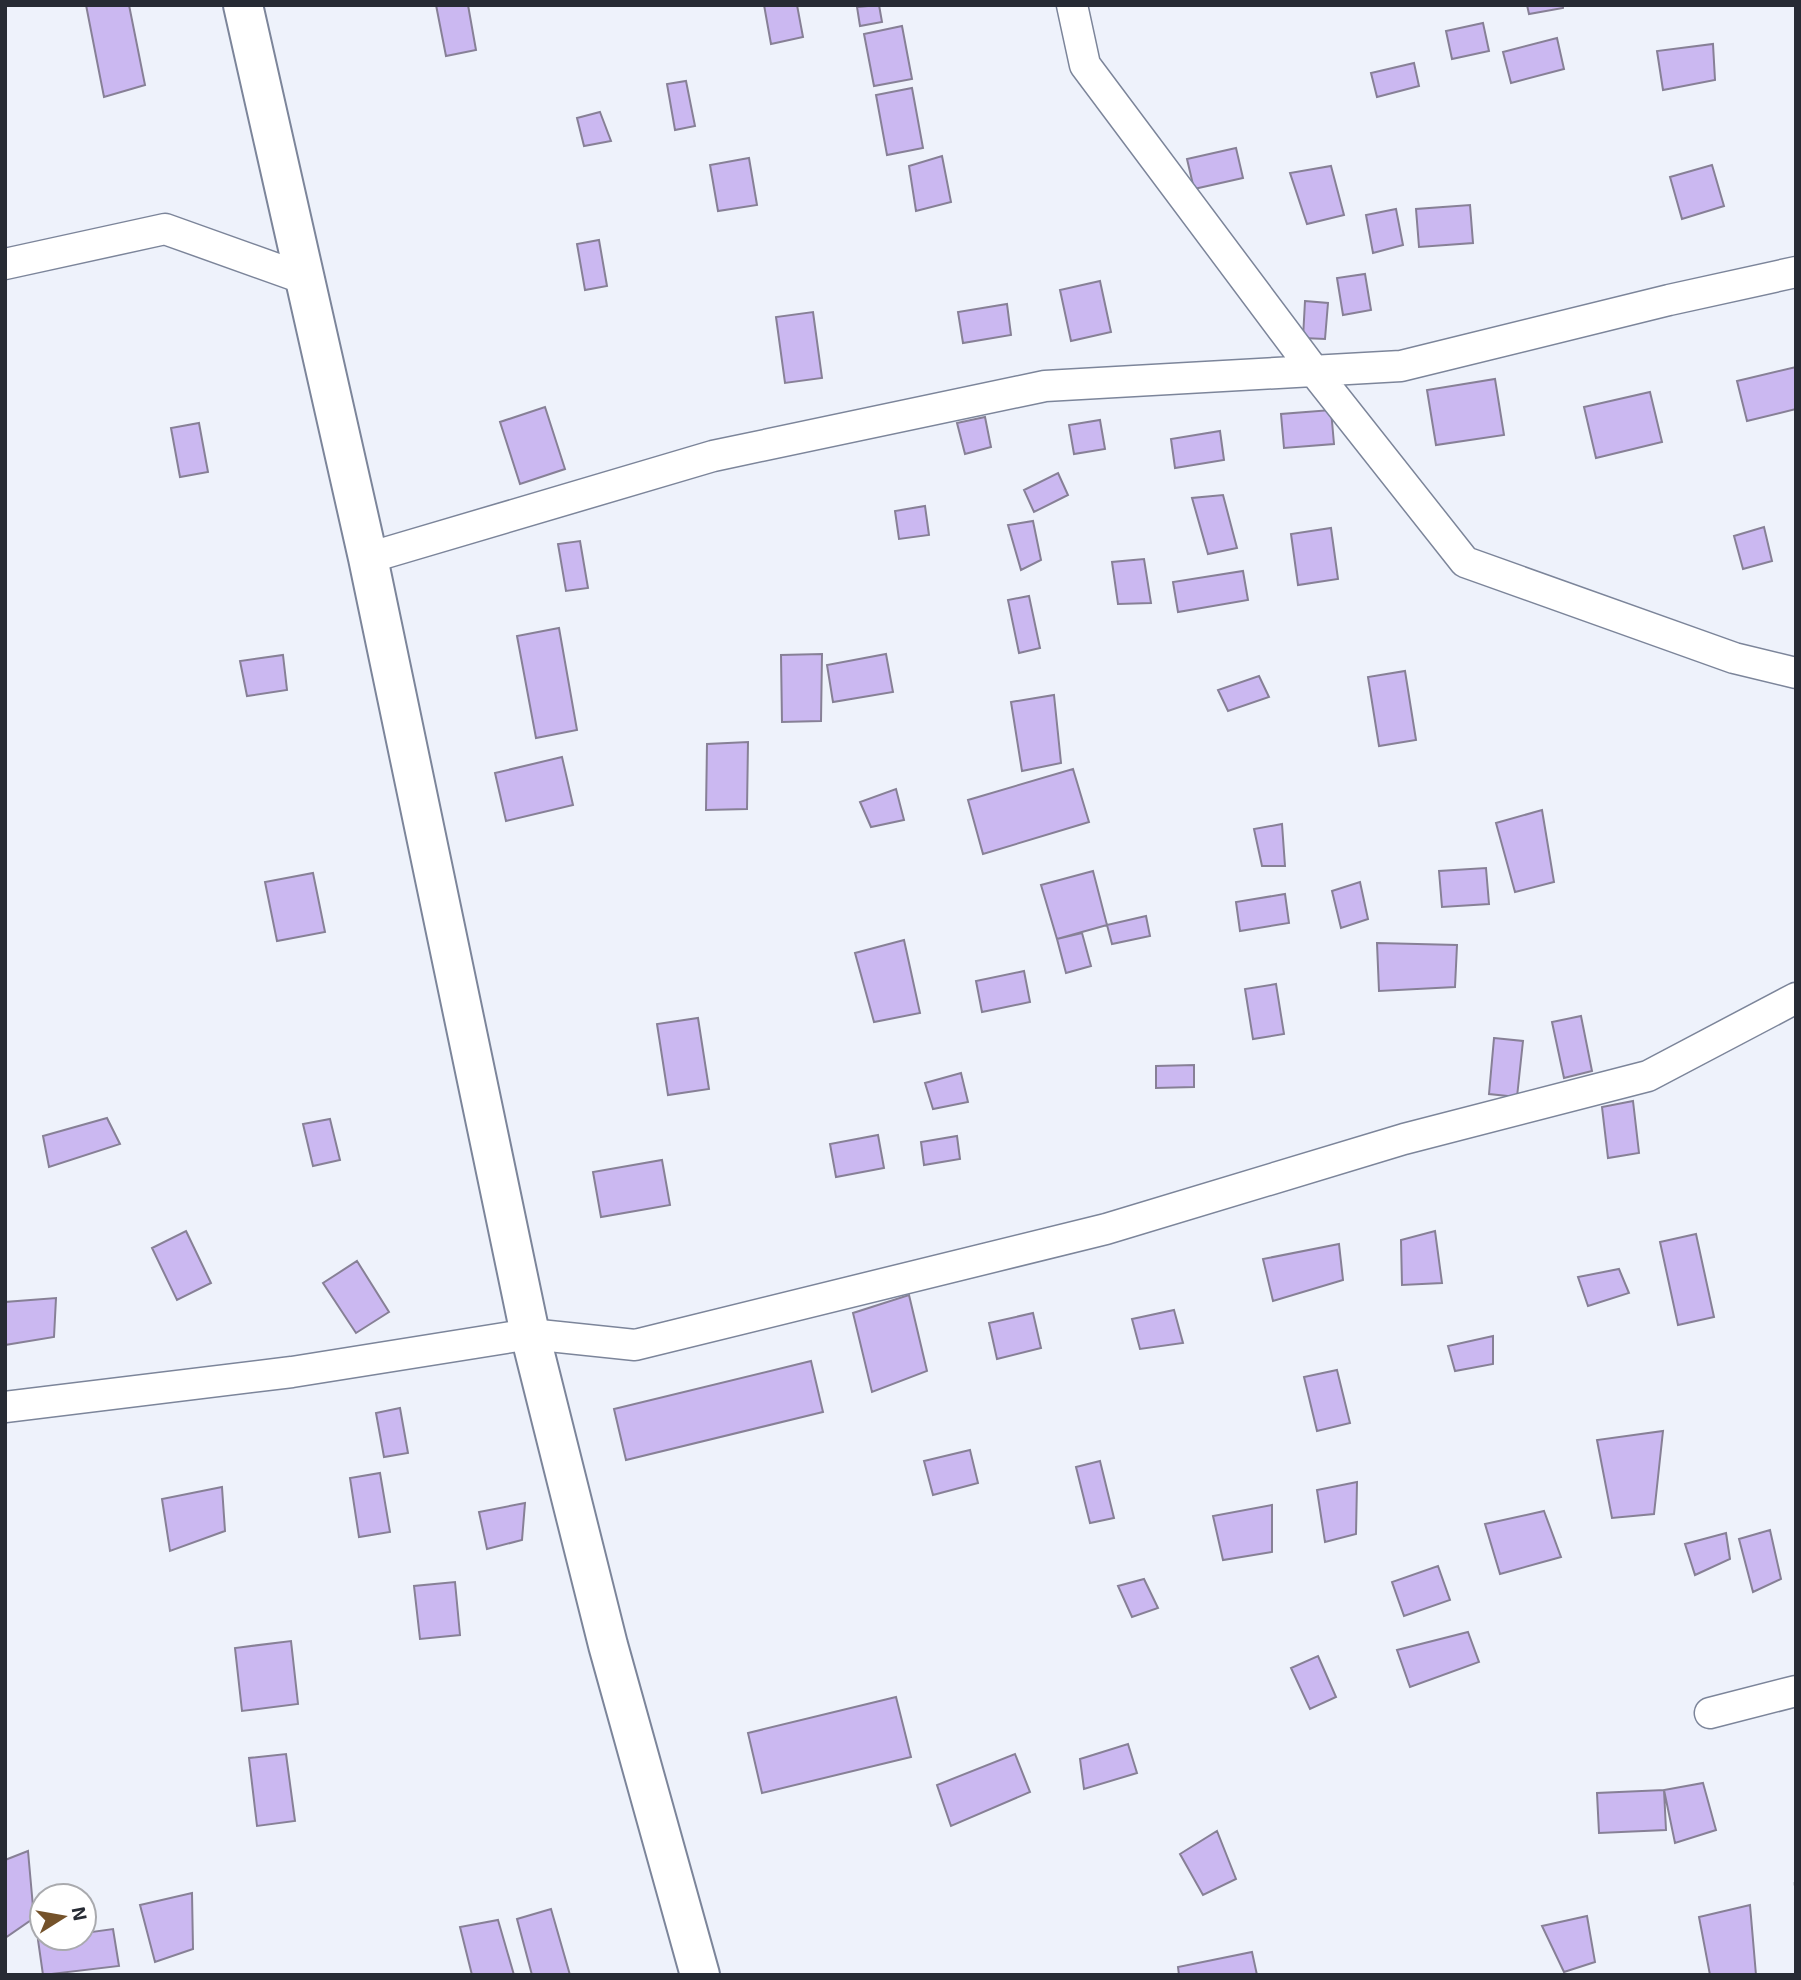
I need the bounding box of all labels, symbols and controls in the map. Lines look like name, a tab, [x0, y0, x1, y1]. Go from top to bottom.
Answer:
north arrow	[28, 1882, 98, 1952]
text: N	[68, 1905, 93, 1923]

